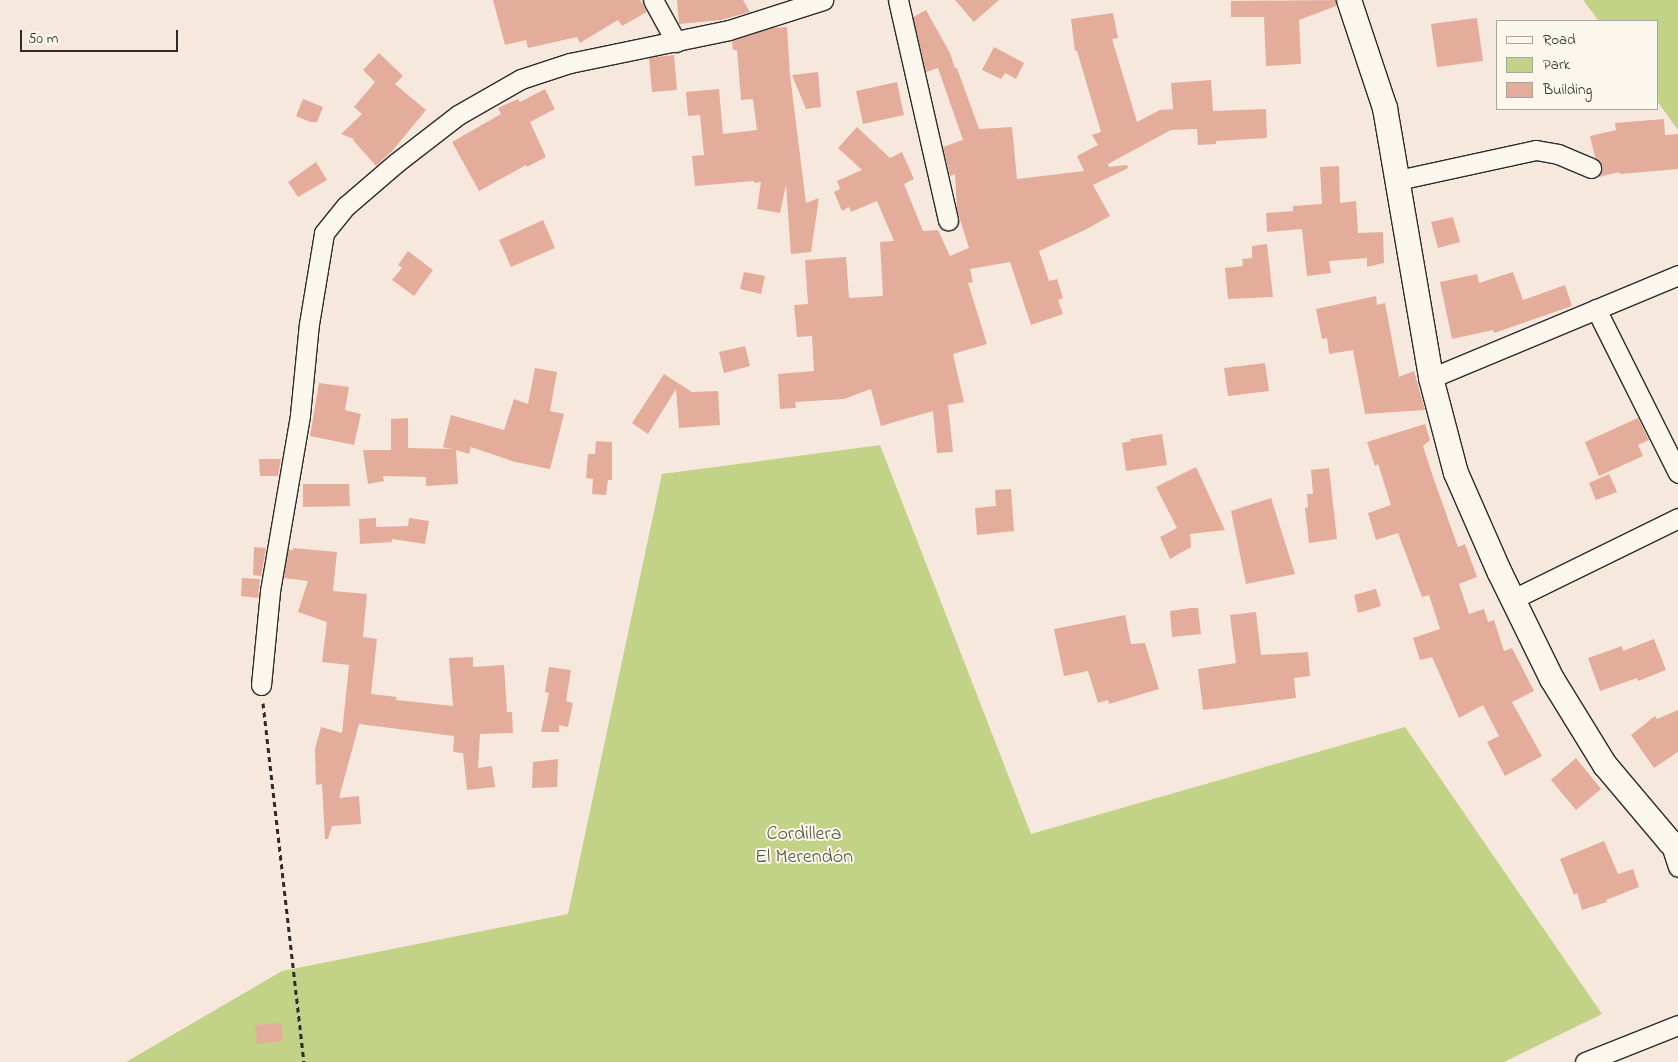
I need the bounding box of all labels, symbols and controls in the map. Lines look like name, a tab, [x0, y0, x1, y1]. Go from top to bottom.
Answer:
scale bar	[22, 20, 180, 52]
legend	[1496, 20, 1658, 110]
text: 50 m	[28, 28, 58, 50]
text: Road	[1543, 29, 1576, 51]
text: Park	[1543, 54, 1570, 76]
text: Building	[1543, 79, 1592, 101]
park label: Cordillera El Merendón	[755, 822, 853, 869]

